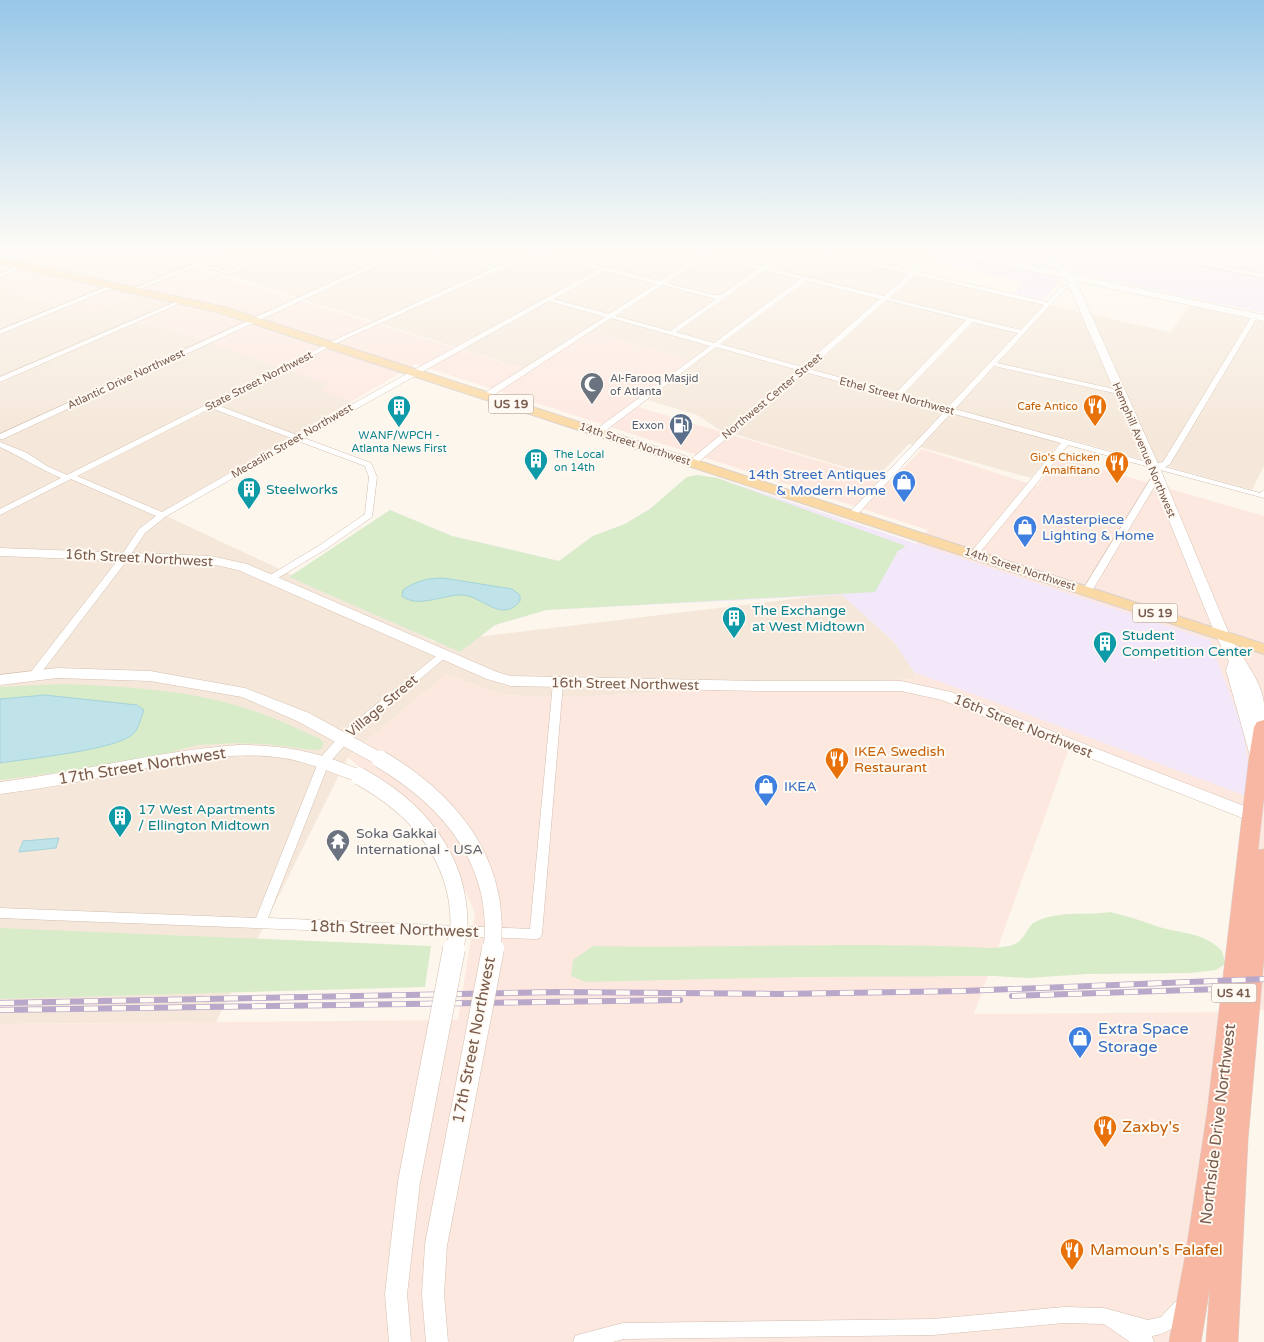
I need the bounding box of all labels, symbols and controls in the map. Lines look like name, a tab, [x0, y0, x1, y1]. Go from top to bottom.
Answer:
street label: Atlantic Drive Northwest	[65, 346, 187, 412]
street label: State Street Northwest	[203, 348, 315, 414]
street label: Northwest Center Street	[719, 350, 825, 442]
mosque icon: Al-Farooq Masjid of Atlanta	[579, 371, 605, 405]
place label: Al-Farooq Masjid of Atlanta	[610, 372, 699, 398]
street label: Ethel Street Northwest	[838, 374, 956, 418]
street label: Hemphill Avenue Northwest	[1109, 380, 1179, 520]
restaurant icon: Cafe Antico	[1082, 393, 1108, 427]
building icon: WANF/WPCH - Atlanta News First	[386, 394, 412, 428]
road number: US 19	[488, 394, 534, 414]
place label: Cafe Antico	[1017, 400, 1078, 413]
street label: Mecaslin Street Northwest	[229, 401, 355, 481]
fuel station icon: Exxon	[668, 412, 694, 446]
place label: Exxon	[632, 419, 664, 432]
street label: 14th Street Northwest	[578, 420, 692, 468]
place label: WANF/WPCH - Atlanta News First	[351, 429, 447, 455]
building icon: The Local on 14th	[523, 447, 549, 481]
place label: The Local on 14th	[554, 448, 604, 474]
restaurant icon: Gio's Chicken Amalfitano	[1104, 450, 1130, 484]
place label: Gio's Chicken Amalfitano	[1030, 451, 1100, 477]
place label: 14th Street Antiques & Modern Home	[748, 466, 886, 499]
shop icon: 14th Street Antiques & Modern Home	[891, 469, 917, 503]
building icon: Steelworks	[236, 476, 262, 510]
place label: Steelworks	[266, 481, 338, 498]
place label: Masterpiece Lighting & Home	[1042, 511, 1154, 544]
shop icon: Masterpiece Lighting & Home	[1012, 514, 1038, 548]
street label: 14th Street Northwest	[963, 545, 1077, 593]
street label: 16th Street Northwest	[64, 546, 214, 570]
place label: The Exchange at West Midtown	[752, 602, 865, 635]
road number: US 19	[1132, 604, 1178, 622]
building icon: The Exchange at West Midtown	[721, 605, 747, 639]
place label: Student Competition Center	[1122, 627, 1253, 660]
building icon: Student Competition Center	[1092, 630, 1118, 664]
street label: Village Street	[343, 671, 422, 741]
street label: 16th Street Northwest	[551, 674, 700, 694]
street label: 16th Street Northwest	[951, 690, 1096, 762]
street label: 17th Street Northwest	[57, 743, 227, 789]
place label: IKEA Swedish Restaurant	[854, 743, 945, 776]
restaurant icon: IKEA Swedish Restaurant	[824, 746, 850, 780]
shop icon: IKEA	[753, 773, 779, 807]
place label: IKEA	[784, 778, 817, 795]
place label: 17 West Apartments / Ellington Midtown	[138, 801, 276, 834]
building icon: 17 West Apartments / Ellington Midtown	[107, 804, 133, 838]
place label: Soka Gakkai International - USA	[356, 825, 483, 858]
temple icon: Soka Gakkai International - USA	[325, 828, 351, 862]
street label: 18th Street Northwest	[309, 916, 479, 942]
street label: 17th Street Northwest	[448, 955, 500, 1125]
road number: US 41	[1212, 984, 1256, 1002]
place label: Extra Space Storage	[1098, 1019, 1189, 1057]
street label: Northside Drive Northwest	[1196, 1022, 1240, 1226]
shop icon: Extra Space Storage	[1067, 1025, 1093, 1059]
restaurant icon: Zaxby's	[1092, 1114, 1118, 1148]
place label: Zaxby's	[1122, 1117, 1180, 1137]
restaurant icon: Mamoun's Falafel	[1059, 1237, 1085, 1271]
place label: Mamoun's Falafel	[1090, 1240, 1223, 1260]

